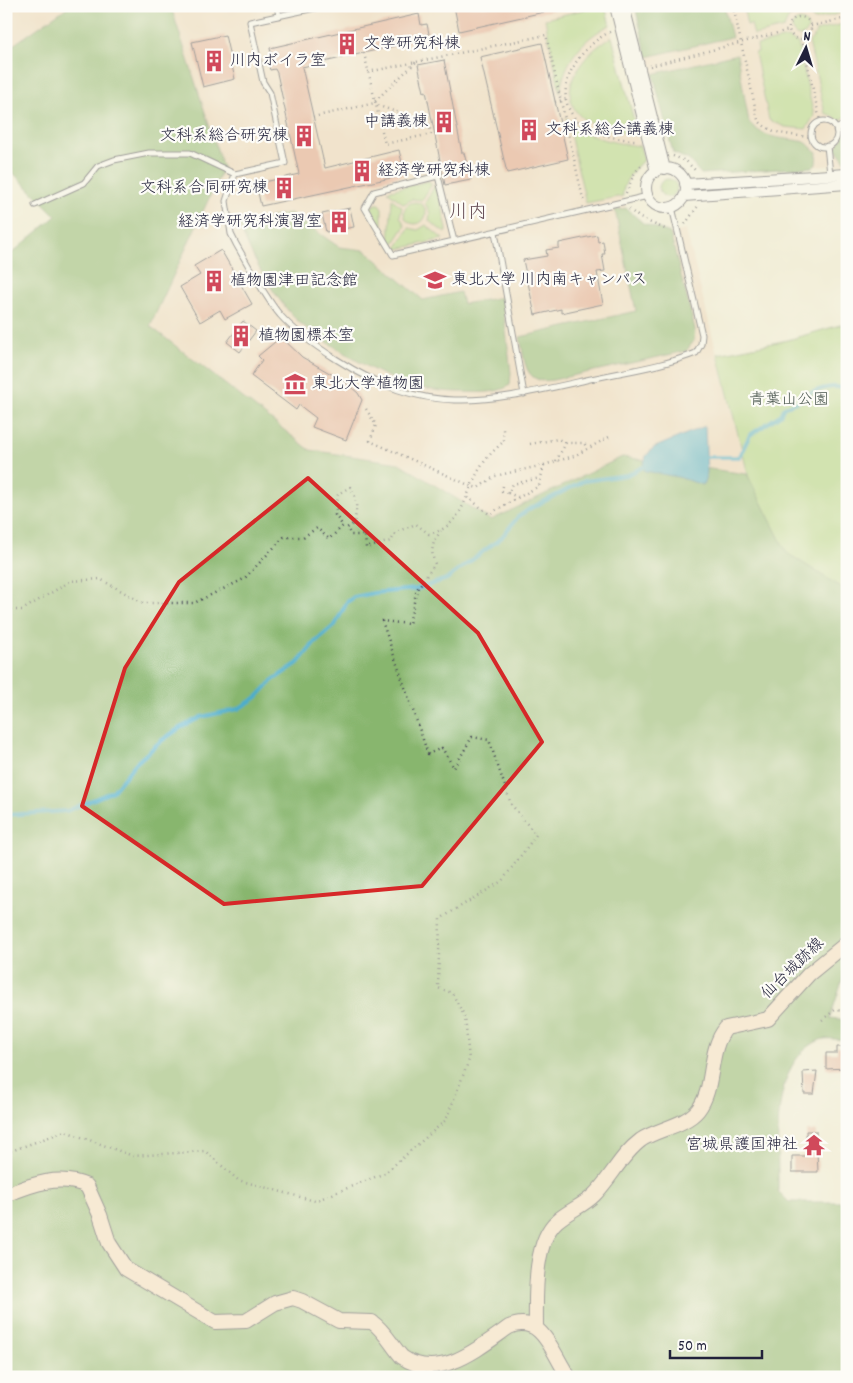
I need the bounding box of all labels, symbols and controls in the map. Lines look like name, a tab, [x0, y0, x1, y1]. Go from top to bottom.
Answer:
north arrow	[780, 22, 830, 72]
text: N	[803, 27, 811, 47]
building icon: 文学研究科棟	[334, 31, 360, 57]
place label: 文学研究科棟	[364, 33, 460, 56]
building icon: 川内ボイラ室	[201, 48, 227, 74]
place label: 川内ボイラ室	[230, 50, 326, 73]
building icon: 中講義棟	[431, 109, 457, 135]
place label: 中講義棟	[364, 111, 428, 134]
building icon: 文科系総合講義棟	[516, 117, 542, 143]
place label: 文科系総合講義棟	[546, 119, 674, 142]
building icon: 文科系総合研究棟	[291, 123, 317, 149]
place label: 文科系総合研究棟	[160, 125, 288, 148]
building icon: 経済学研究科棟	[349, 158, 375, 184]
place label: 経済学研究科棟	[378, 160, 490, 183]
building icon: 文科系合同研究棟	[271, 175, 297, 201]
place label: 文科系合同研究棟	[140, 177, 268, 200]
district label: 川内	[449, 200, 487, 227]
building icon: 経済学研究科演習室	[326, 209, 352, 235]
place label: 経済学研究科演習室	[178, 211, 322, 234]
school or university icon: 東北大学 川内南キャンパス	[422, 267, 448, 293]
building icon: 植物園津田記念館	[201, 268, 227, 294]
place label: 東北大学 川内南キャンパス	[452, 269, 647, 292]
place label: 植物園津田記念館	[230, 270, 358, 293]
building icon: 植物園標本室	[228, 323, 254, 349]
place label: 植物園標本室	[258, 325, 354, 348]
museum icon: 東北大学植物園	[282, 371, 308, 397]
place label: 東北大学植物園	[312, 373, 424, 396]
park label: 青葉山公園	[749, 389, 829, 412]
street label: 仙台城跡線	[756, 933, 830, 1005]
temple icon: 宮城県護国神社	[801, 1132, 827, 1158]
place label: 宮城県護国神社	[686, 1134, 798, 1157]
scale bar	[670, 1328, 763, 1360]
text: 50 m	[678, 1336, 707, 1358]

